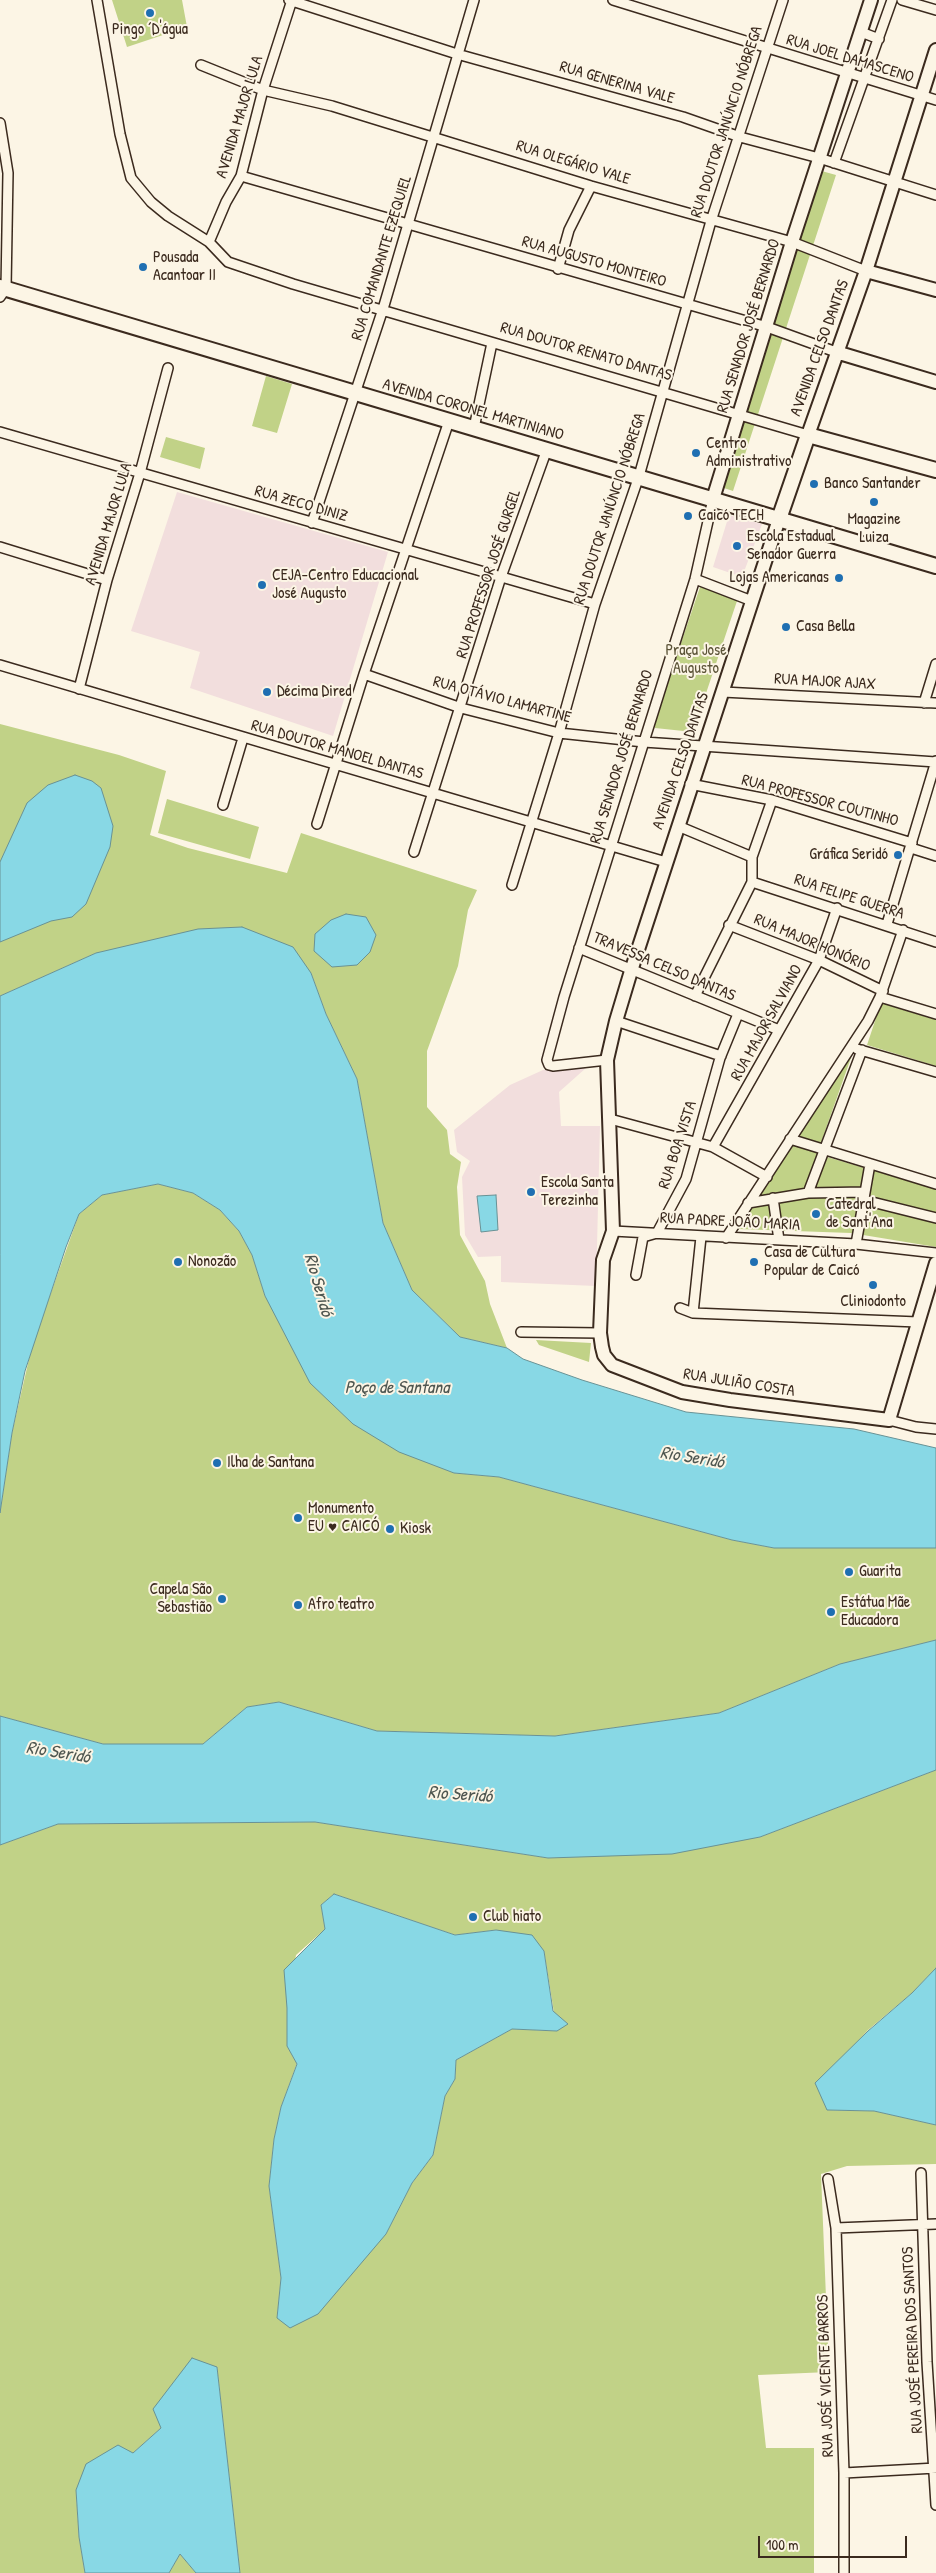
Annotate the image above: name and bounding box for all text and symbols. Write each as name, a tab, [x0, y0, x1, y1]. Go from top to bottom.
marker: Pingo ´D'água	[144, 7, 156, 19]
place label: Pingo ´D'água	[112, 20, 188, 40]
street label: RUA DOUTOR JANÚNCIO NÓBREGA	[687, 24, 767, 220]
street label: RUA JOEL DAMASCENO	[784, 30, 916, 88]
street label: AVENIDA MAJOR LULA	[212, 54, 268, 180]
street label: RUA GENERINA VALE	[557, 57, 677, 109]
street label: RUA OLEGÁRIO VALE	[514, 137, 632, 189]
street label: RUA COMANDANTE EZEQUIEL	[348, 173, 416, 343]
street label: RUA AUGUSTO MONTEIRO	[520, 232, 668, 292]
street label: RUA SENADOR JOSÉ BERNARDO	[713, 237, 785, 415]
place label: Pousada Acantoar II	[153, 248, 216, 286]
marker: Pousada Acantoar II	[137, 261, 149, 273]
street label: AVENIDA CELSO DANTAS	[786, 277, 854, 419]
street label: RUA DOUTOR RENATO DANTAS	[498, 318, 674, 386]
street label: AVENIDA CORONEL MARTINIANO	[380, 375, 566, 445]
street label: RUA DOUTOR JANÚNCIO NÓBREGA	[570, 411, 650, 607]
place label: Centro Administrativo	[706, 434, 791, 472]
marker: Centro Administrativo	[690, 447, 702, 459]
street label: AVENIDA MAJOR LULA	[81, 461, 137, 587]
place label: Banco Santander	[824, 474, 921, 494]
marker: Banco Santander	[808, 478, 820, 490]
street label: RUA ZECO DINIZ	[252, 482, 350, 526]
street label: RUA PROFESSOR JOSÉ GURGEL	[453, 487, 525, 661]
marker: Magazine Luiza	[868, 496, 880, 508]
place label: Caicó TECH	[698, 506, 764, 526]
marker: Caicó TECH	[682, 510, 694, 522]
place label: Magazine Luiza	[847, 510, 901, 548]
place label: Escola Estadual Senador Guerra	[747, 527, 836, 565]
marker: Escola Estadual Senador Guerra	[731, 540, 743, 552]
place label: CEJA-Centro Educacional José Augusto	[272, 566, 418, 604]
place label: Lojas Americanas	[730, 568, 829, 588]
marker: Lojas Americanas	[833, 572, 845, 584]
marker: CEJA-Centro Educacional José Augusto	[256, 579, 268, 591]
place label: Casa Bella	[796, 617, 855, 637]
marker: Casa Bella	[780, 621, 792, 633]
park label: Praça José Augusto	[665, 641, 727, 679]
street label: RUA SENADOR JOSÉ BERNARDO	[586, 668, 658, 846]
street label: RUA MAJOR AJAX	[774, 670, 876, 694]
street label: RUA OTÁVIO LAMARTINE	[431, 672, 573, 728]
place label: Décima Dired	[277, 682, 352, 702]
marker: Décima Dired	[261, 686, 273, 698]
street label: AVENIDA CELSO DANTAS	[649, 690, 713, 832]
street label: RUA DOUTOR MANOEL DANTAS	[249, 716, 425, 784]
street label: RUA PROFESSOR COUTINHO	[739, 771, 901, 831]
place label: Gráfica Seridó	[809, 845, 888, 865]
marker: Gráfica Seridó	[892, 849, 904, 861]
street label: RUA FELIPE GUERRA	[792, 870, 906, 924]
street label: RUA MAJOR HONÓRIO	[751, 910, 873, 976]
street label: TRAVESSA CELSO DANTAS	[590, 928, 738, 1006]
street label: RUA MAJOR SALVIANO	[727, 962, 807, 1084]
street label: RUA BOA VISTA	[655, 1099, 701, 1191]
place label: Escola Santa Terezinha	[541, 1173, 614, 1211]
marker: Escola Santa Terezinha	[525, 1186, 537, 1198]
place label: Catedral de Sant'Ana	[826, 1195, 893, 1233]
marker: Catedral de Sant'Ana	[810, 1208, 822, 1220]
street label: RUA PADRE JOÃO MARIA	[660, 1209, 800, 1235]
place label: Casa de Cultura Popular de Caicó	[764, 1243, 859, 1281]
water label: Rio Seridó	[299, 1251, 337, 1319]
place label: Nonozão	[188, 1252, 236, 1272]
marker: Nonozão	[172, 1256, 184, 1268]
marker: Casa de Cultura Popular de Caicó	[748, 1256, 760, 1268]
marker: Cliniodonto	[867, 1279, 879, 1291]
place label: Cliniodonto	[840, 1292, 906, 1312]
street label: RUA JULIÃO COSTA	[682, 1365, 796, 1401]
water label: Poço de Santana	[345, 1377, 449, 1399]
water label: Rio Seridó	[659, 1442, 725, 1474]
place label: Ilha de Santana	[227, 1453, 314, 1473]
marker: Ilha de Santana	[211, 1457, 223, 1469]
place label: Monumento EU ♥ CAICÓ	[308, 1499, 380, 1537]
marker: Monumento EU ♥ CAICÓ	[292, 1512, 304, 1524]
place label: Kiosk	[400, 1519, 431, 1539]
marker: Kiosk	[384, 1523, 396, 1535]
place label: Guarita	[859, 1562, 901, 1582]
marker: Guarita	[843, 1566, 855, 1578]
place label: Capela São Sebastião	[149, 1580, 212, 1618]
marker: Capela São Sebastião	[216, 1593, 228, 1605]
place label: Estátua Mãe Educadora	[841, 1593, 910, 1631]
place label: Afro teatro	[308, 1595, 374, 1615]
marker: Afro teatro	[292, 1599, 304, 1611]
marker: Estátua Mãe Educadora	[825, 1606, 837, 1618]
water label: Rio Seridó	[25, 1737, 91, 1769]
water label: Rio Seridó	[427, 1782, 493, 1808]
place label: Club hiato	[483, 1907, 541, 1927]
marker: Club hiato	[467, 1911, 479, 1923]
street label: RUA JOSÉ PEREIRA DOS SANTOS	[899, 2246, 927, 2434]
street label: RUA JOSÉ VICENTE BARROS	[814, 2294, 838, 2458]
scale bar	[761, 2526, 910, 2558]
text: 100 m	[766, 2534, 799, 2555]

